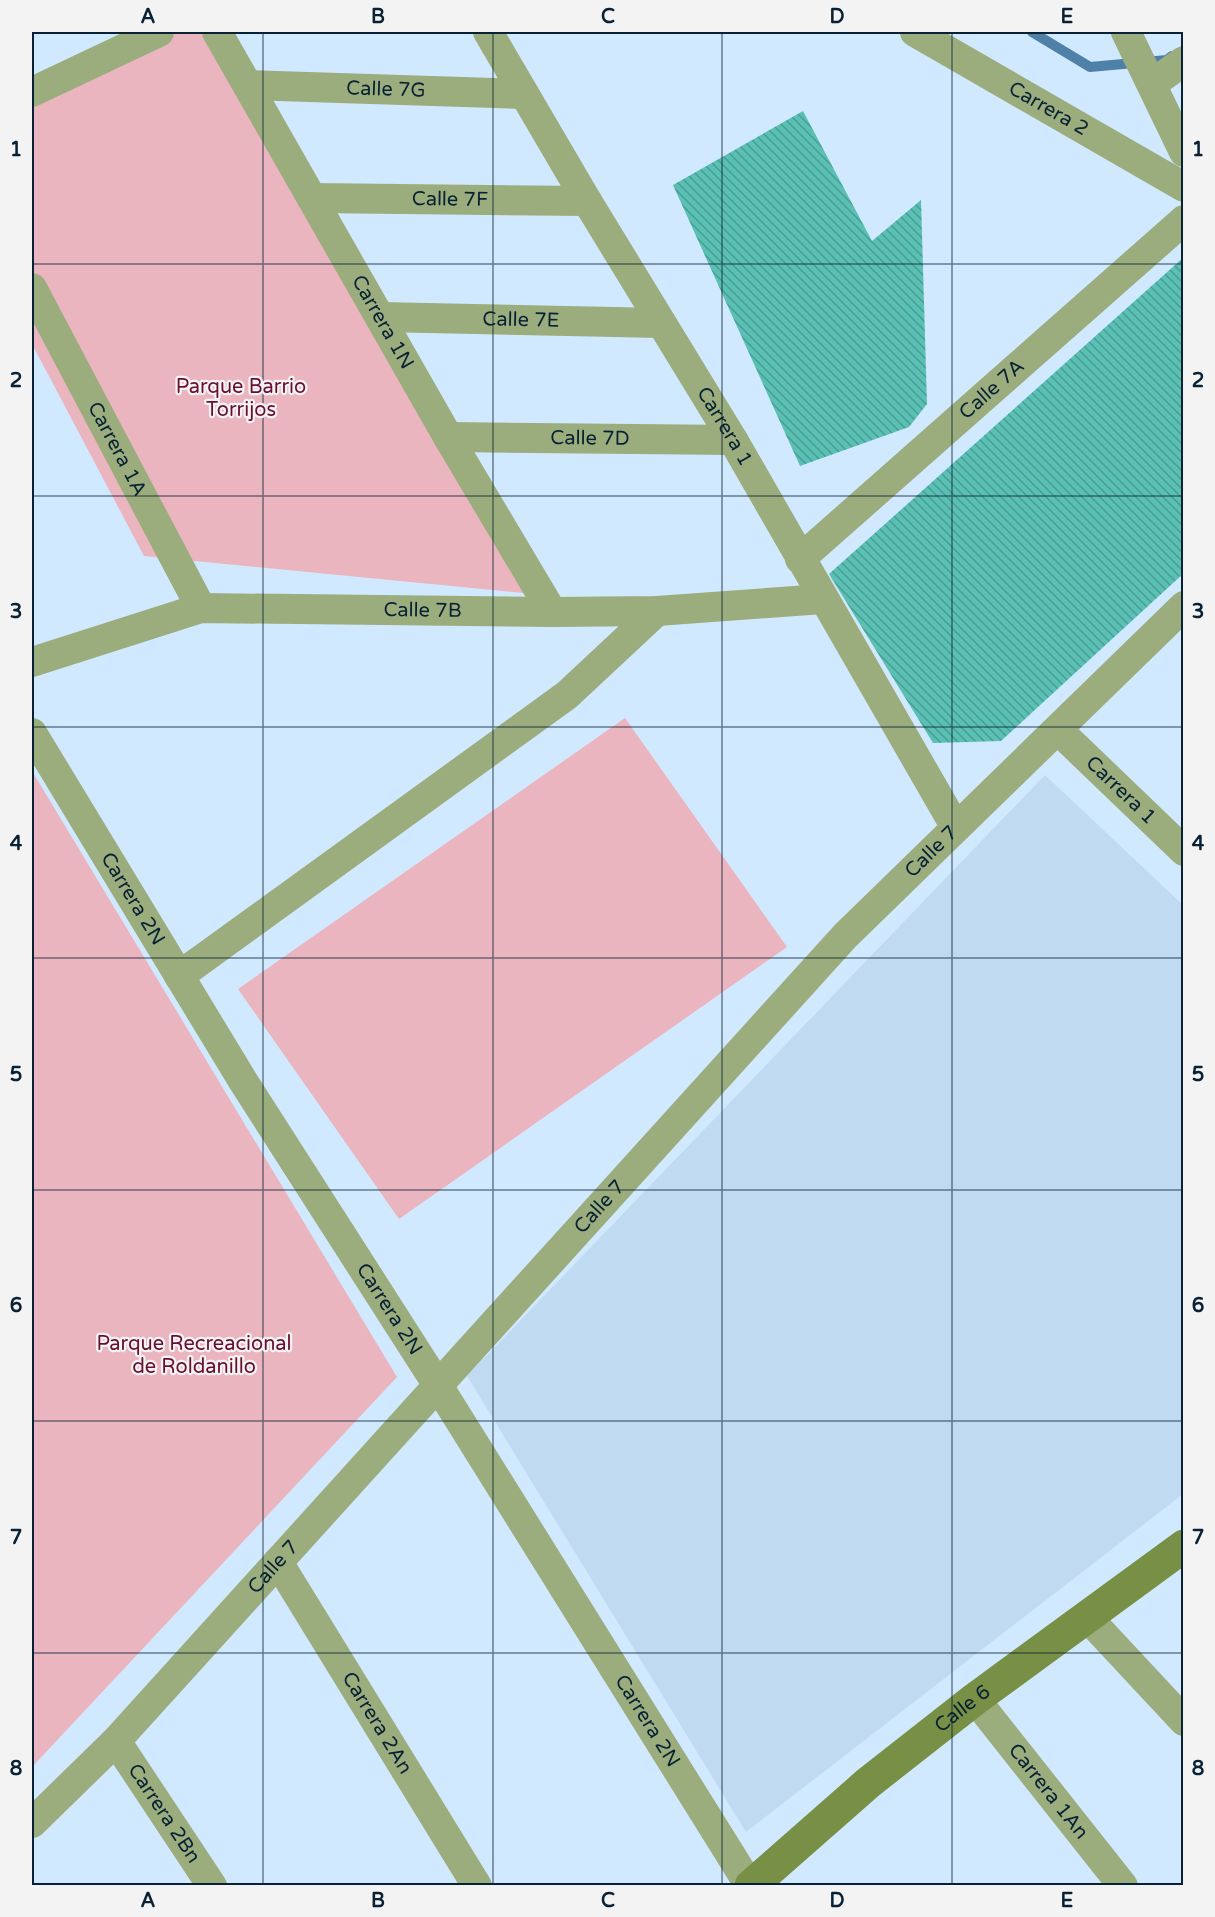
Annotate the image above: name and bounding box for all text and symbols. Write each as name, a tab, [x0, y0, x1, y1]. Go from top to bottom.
text: A	[141, 5, 156, 29]
text: B	[371, 5, 385, 29]
text: C	[601, 5, 615, 29]
text: D	[829, 5, 845, 29]
text: E	[1061, 5, 1074, 29]
street label: Calle 7G	[346, 76, 426, 103]
street label: Carrera 2	[1004, 76, 1093, 141]
text: 1	[10, 138, 22, 162]
text: 1	[1192, 138, 1204, 162]
street label: Calle 7F	[412, 187, 488, 212]
street label: Carrera 1N	[346, 271, 419, 373]
street label: Calle 7E	[482, 307, 560, 333]
street label: Calle 7A	[954, 354, 1030, 425]
text: 2	[10, 369, 22, 393]
text: 2	[1192, 369, 1204, 393]
park label: Parque Barrio Torrijos	[176, 375, 306, 422]
street label: Carrera 1	[691, 383, 757, 470]
street label: Carrera 1A	[82, 398, 152, 500]
street label: Calle 7D	[550, 426, 630, 451]
street label: Calle 7B	[383, 598, 462, 623]
text: 3	[10, 600, 22, 624]
text: 3	[1192, 600, 1204, 624]
street label: Carrera 1	[1081, 751, 1161, 829]
street label: Calle 7	[900, 821, 963, 883]
text: 4	[10, 832, 23, 856]
text: 4	[1192, 832, 1205, 856]
street label: Carrera 2N	[95, 848, 170, 950]
text: 5	[10, 1063, 22, 1087]
text: 5	[1192, 1063, 1204, 1087]
street label: Calle 7	[569, 1175, 630, 1239]
street label: Carrera 2N	[351, 1259, 427, 1360]
text: 6	[10, 1294, 22, 1318]
text: 6	[1192, 1294, 1204, 1318]
park label: Parque Recreacional de Roldanillo	[96, 1332, 292, 1379]
text: 7	[10, 1526, 22, 1550]
text: 7	[1192, 1526, 1204, 1550]
street label: Calle 7	[243, 1535, 304, 1599]
street label: Carrera 2An	[337, 1668, 417, 1778]
street label: Carrera 2N	[609, 1670, 685, 1772]
street label: Calle 6	[930, 1680, 995, 1738]
street label: Carrera 1An	[1003, 1739, 1093, 1844]
text: 8	[10, 1757, 22, 1781]
text: 8	[1192, 1757, 1204, 1781]
street label: Carrera 2Bn	[123, 1759, 206, 1868]
text: A	[141, 1889, 156, 1913]
text: B	[371, 1889, 385, 1913]
text: C	[601, 1889, 615, 1913]
text: D	[829, 1889, 845, 1913]
text: E	[1061, 1889, 1074, 1913]

